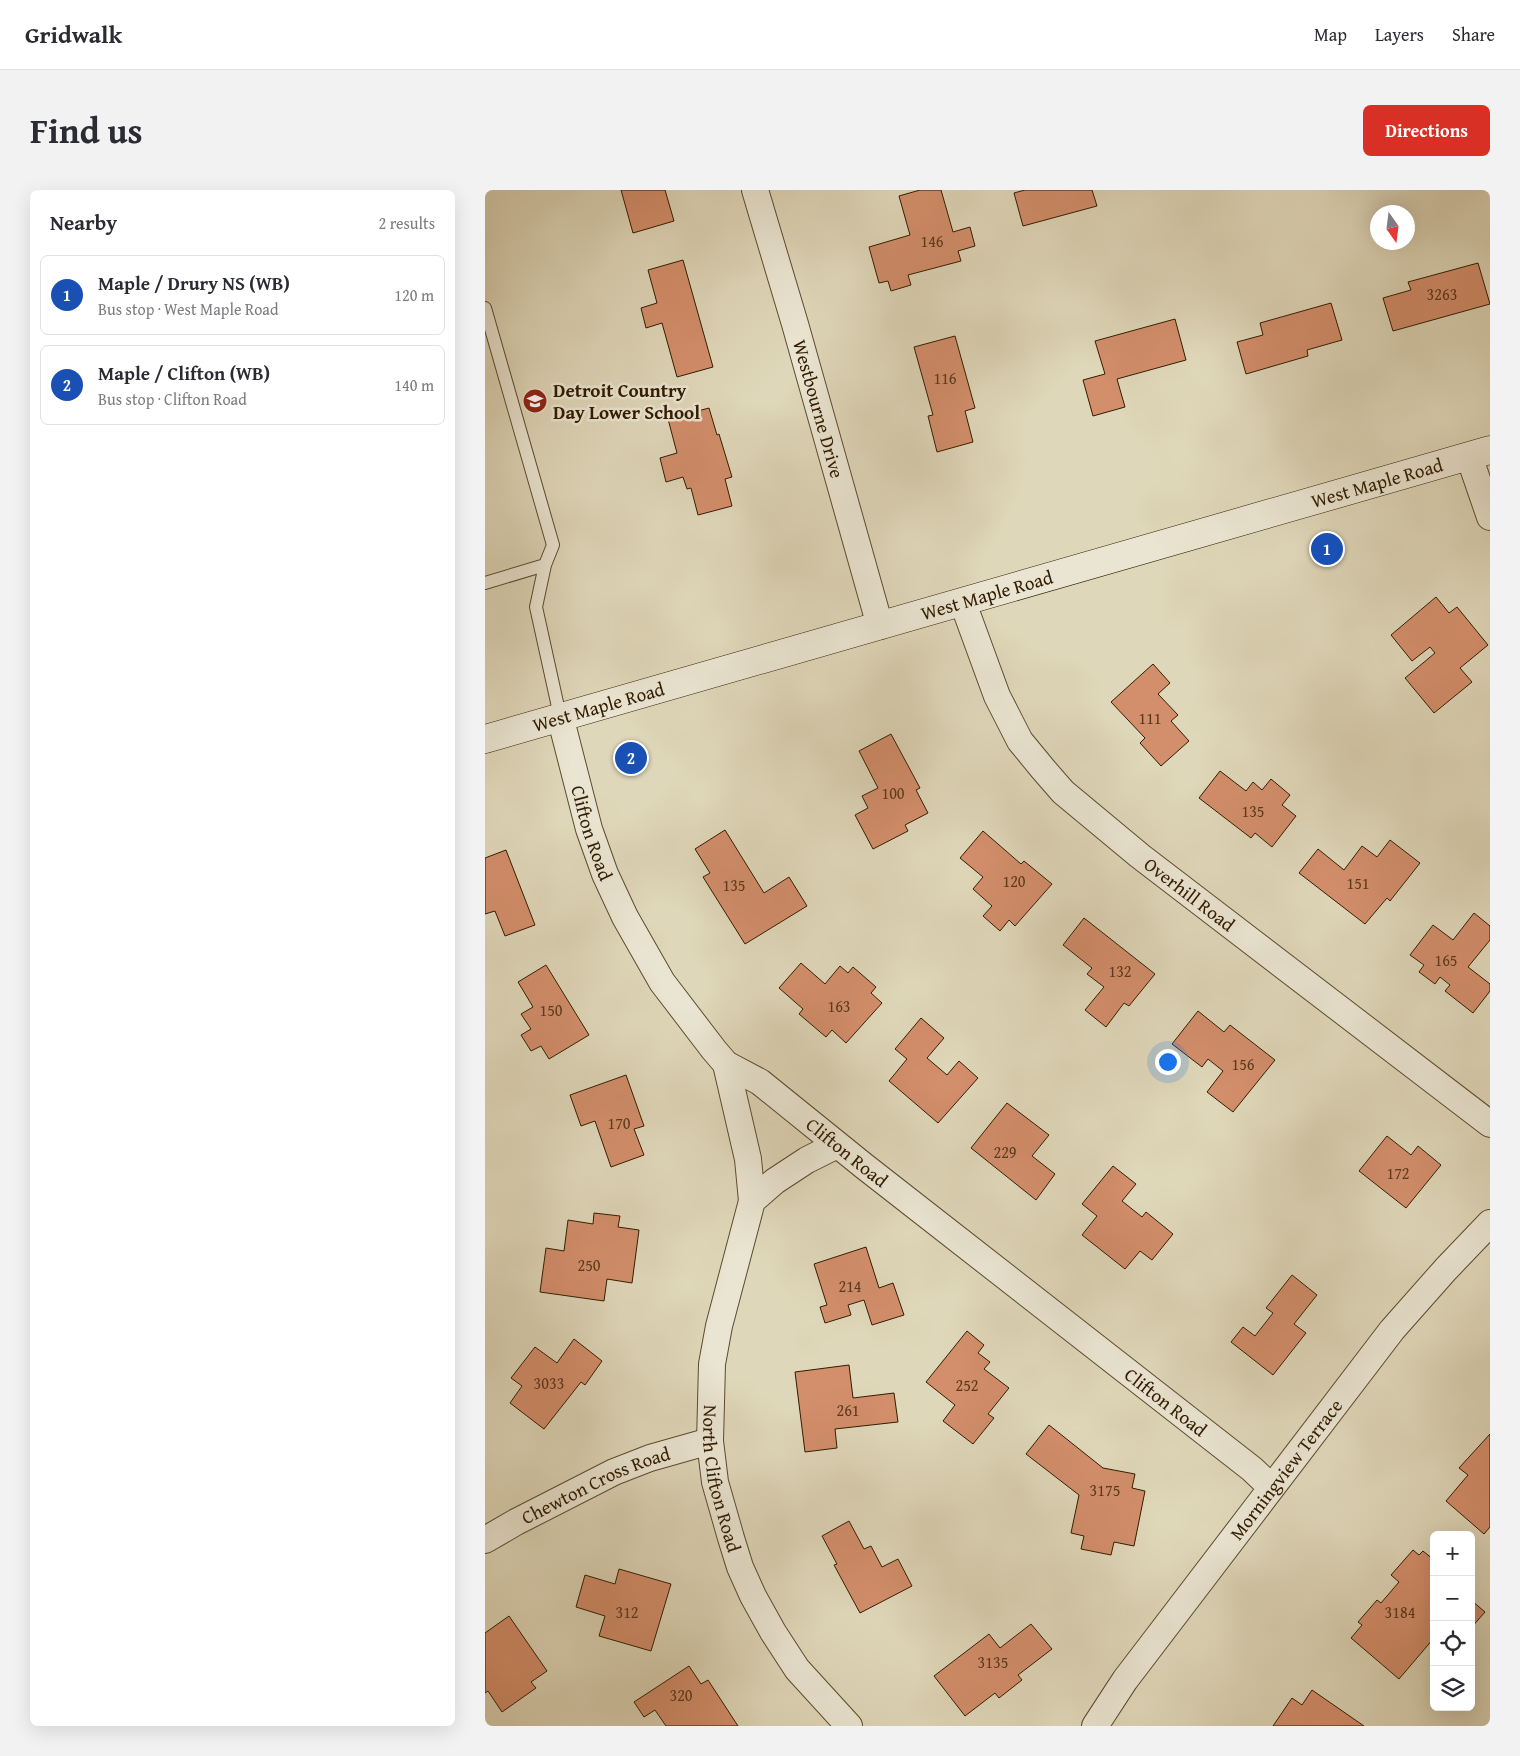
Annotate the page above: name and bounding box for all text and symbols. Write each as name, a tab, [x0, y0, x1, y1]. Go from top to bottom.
text: Gridwalk	[25, 17, 122, 52]
text: Map	[1314, 21, 1347, 48]
text: Layers	[1375, 21, 1424, 48]
text: Share	[1452, 21, 1495, 48]
text: Find us	[30, 105, 143, 156]
button: Directions	[1363, 105, 1490, 156]
north arrow	[1370, 205, 1415, 250]
text: Nearby	[50, 207, 117, 238]
text: 2 results	[378, 211, 435, 235]
house number: 146	[920, 229, 944, 253]
text: Maple / Drury NS (WB)	[98, 269, 290, 297]
house number: 3263	[1427, 282, 1457, 306]
text: 1	[63, 283, 71, 307]
text: 120 m	[394, 283, 434, 307]
text: Bus stop · West Maple Road	[98, 297, 278, 321]
street label: Westbourne Drive	[786, 336, 852, 481]
text: Maple / Clifton (WB)	[98, 359, 270, 387]
house number: 116	[933, 366, 957, 390]
text: 2	[63, 373, 71, 397]
text: 140 m	[394, 373, 434, 397]
place label: Detroit Country Day Lower School	[553, 376, 700, 426]
text: Bus stop · Clifton Road	[98, 387, 247, 411]
school or university icon: Detroit Country Day Lower School	[522, 388, 548, 414]
street label: West Maple Road	[1308, 450, 1447, 515]
pin: 1	[1311, 530, 1343, 568]
street label: West Maple Road	[918, 562, 1057, 627]
street label: West Maple Road	[529, 674, 668, 739]
house number: 111	[1138, 706, 1162, 730]
pin: 2	[615, 739, 647, 777]
house number: 100	[881, 781, 905, 805]
street label: Clifton Road	[564, 782, 620, 886]
house number: 135	[1241, 799, 1265, 823]
street label: Overhill Road	[1138, 850, 1242, 939]
house number: 120	[1002, 869, 1026, 893]
house number: 151	[1346, 871, 1370, 895]
house number: 135	[722, 873, 746, 897]
house number: 165	[1434, 948, 1458, 972]
house number: 132	[1108, 959, 1132, 983]
house number: 163	[827, 994, 851, 1018]
house number: 150	[539, 998, 563, 1022]
your location	[1155, 1049, 1181, 1075]
house number: 156	[1231, 1052, 1255, 1076]
house number: 170	[607, 1111, 631, 1135]
street label: Clifton Road	[800, 1111, 895, 1194]
house number: 229	[993, 1140, 1017, 1164]
house number: 172	[1386, 1161, 1410, 1185]
house number: 250	[577, 1253, 601, 1277]
house number: 214	[838, 1274, 862, 1298]
street label: Clifton Road	[1119, 1361, 1214, 1444]
house number: 3033	[534, 1371, 564, 1395]
house number: 252	[955, 1373, 979, 1397]
street label: Morningview Terrace	[1223, 1393, 1349, 1546]
house number: 261	[836, 1398, 860, 1422]
street label: North Clifton Road	[696, 1405, 749, 1556]
street label: Chewton Cross Road	[516, 1439, 674, 1531]
house number: 3175	[1090, 1478, 1120, 1502]
map controls	[1430, 1531, 1475, 1711]
button: +	[1430, 1531, 1475, 1576]
button: −	[1430, 1576, 1475, 1621]
house number: 312	[615, 1600, 639, 1624]
house number: 3184	[1385, 1600, 1416, 1624]
button: locate	[1430, 1621, 1475, 1666]
house number: 3135	[978, 1650, 1008, 1674]
button: layers	[1430, 1666, 1475, 1711]
house number: 320	[669, 1683, 693, 1707]

